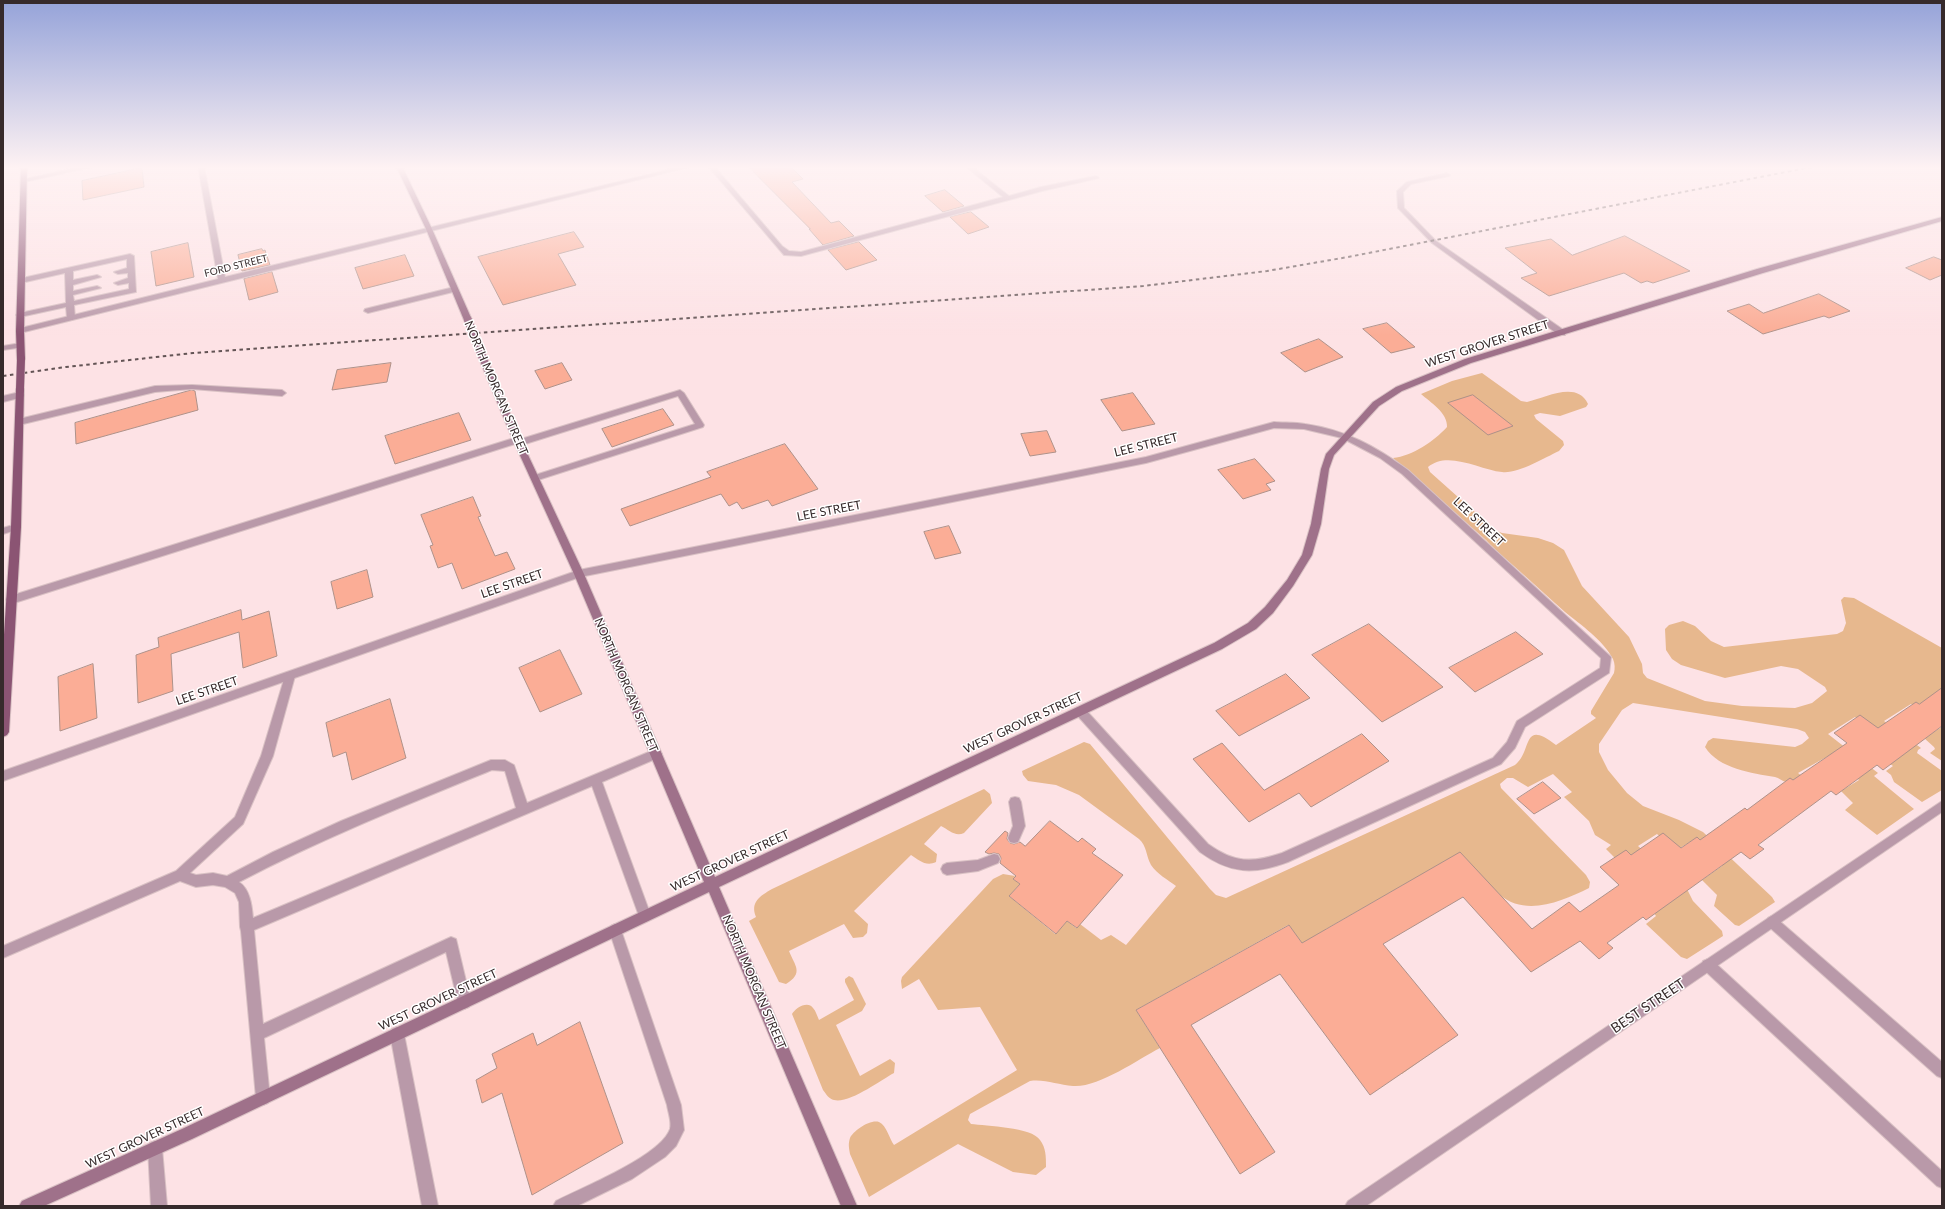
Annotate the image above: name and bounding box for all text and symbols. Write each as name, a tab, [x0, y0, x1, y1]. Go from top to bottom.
street label: FORD STREET	[203, 252, 269, 280]
street label: WEST GROVER STREET	[1423, 317, 1551, 371]
street label: NORTH MORGAN STREET	[461, 319, 531, 457]
street label: LEE STREET	[1113, 430, 1179, 460]
street label: LEE STREET	[1450, 495, 1508, 549]
street label: LEE STREET	[796, 498, 862, 524]
street label: LEE STREET	[479, 567, 545, 601]
street label: NORTH MORGAN STREET	[591, 616, 661, 754]
street label: LEE STREET	[174, 674, 240, 708]
street label: WEST GROVER STREET	[961, 689, 1085, 757]
street label: WEST GROVER STREET	[668, 827, 792, 895]
street label: NORTH MORGAN STREET	[719, 913, 789, 1051]
street label: WEST GROVER STREET	[376, 966, 500, 1034]
street label: BEST STREET	[1608, 975, 1688, 1037]
street label: WEST GROVER STREET	[83, 1104, 207, 1172]

